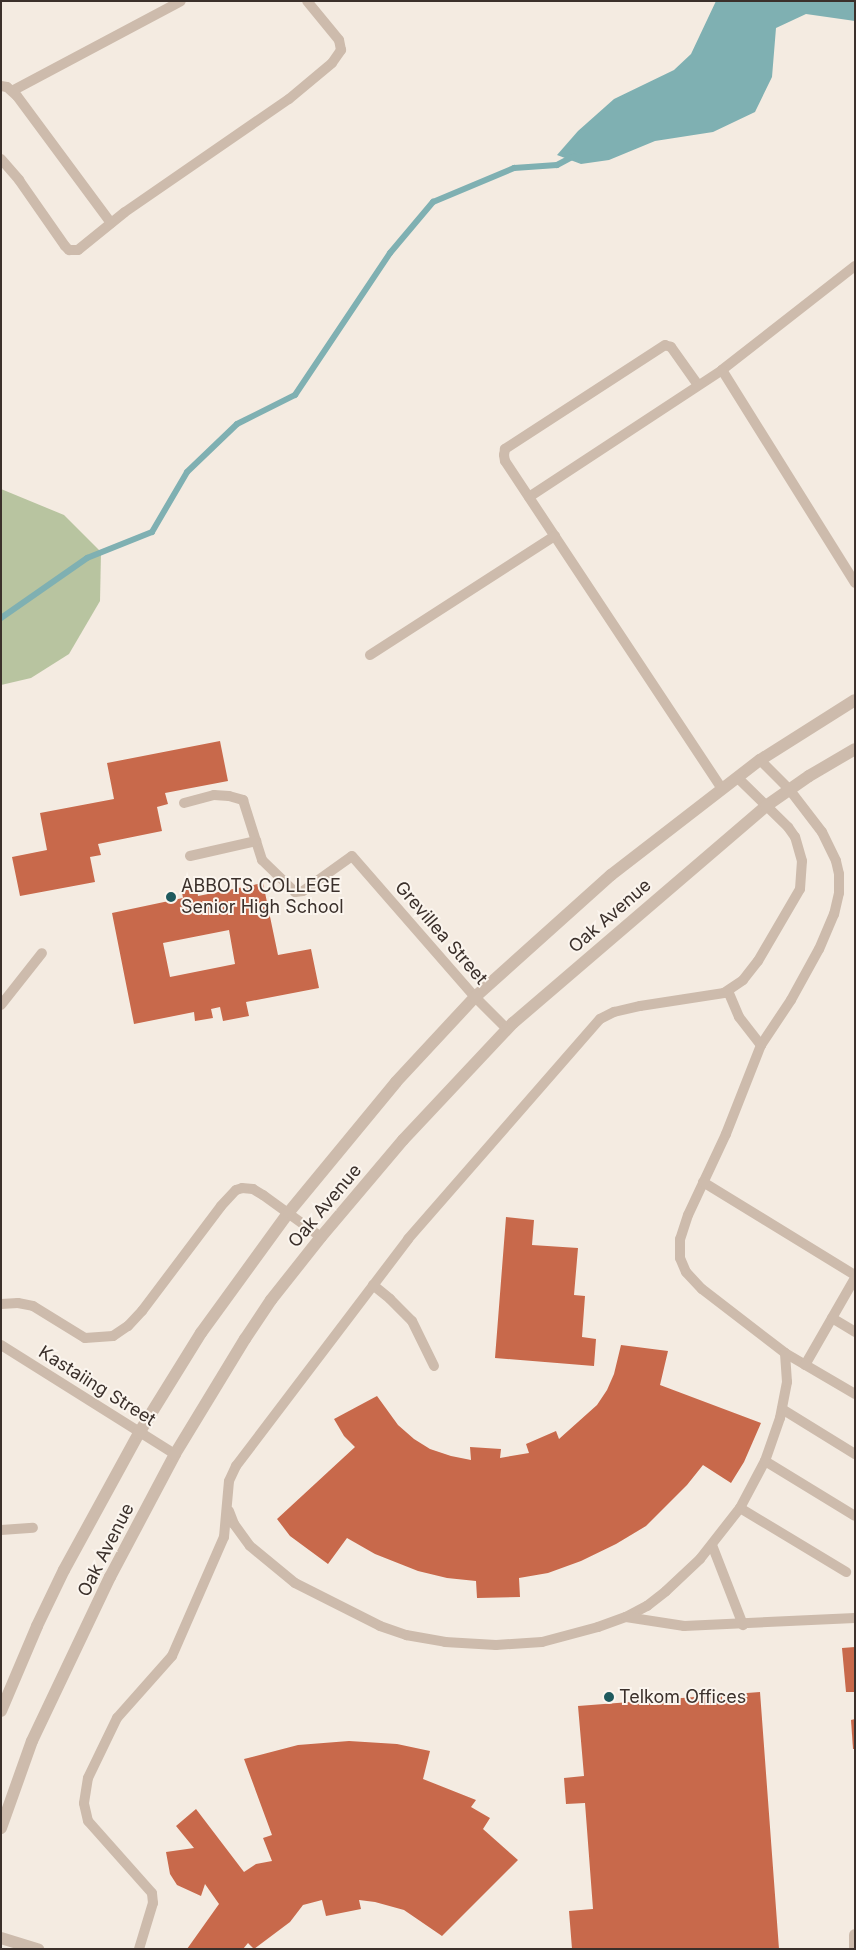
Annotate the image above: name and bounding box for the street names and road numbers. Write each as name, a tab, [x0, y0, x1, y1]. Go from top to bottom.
street label: Oak Avenue	[564, 874, 656, 958]
street label: Grevillea Street	[390, 877, 492, 989]
street label: Oak Avenue	[284, 1160, 366, 1252]
street label: Kastaiing Street	[34, 1341, 160, 1431]
street label: Oak Avenue	[73, 1500, 139, 1600]

